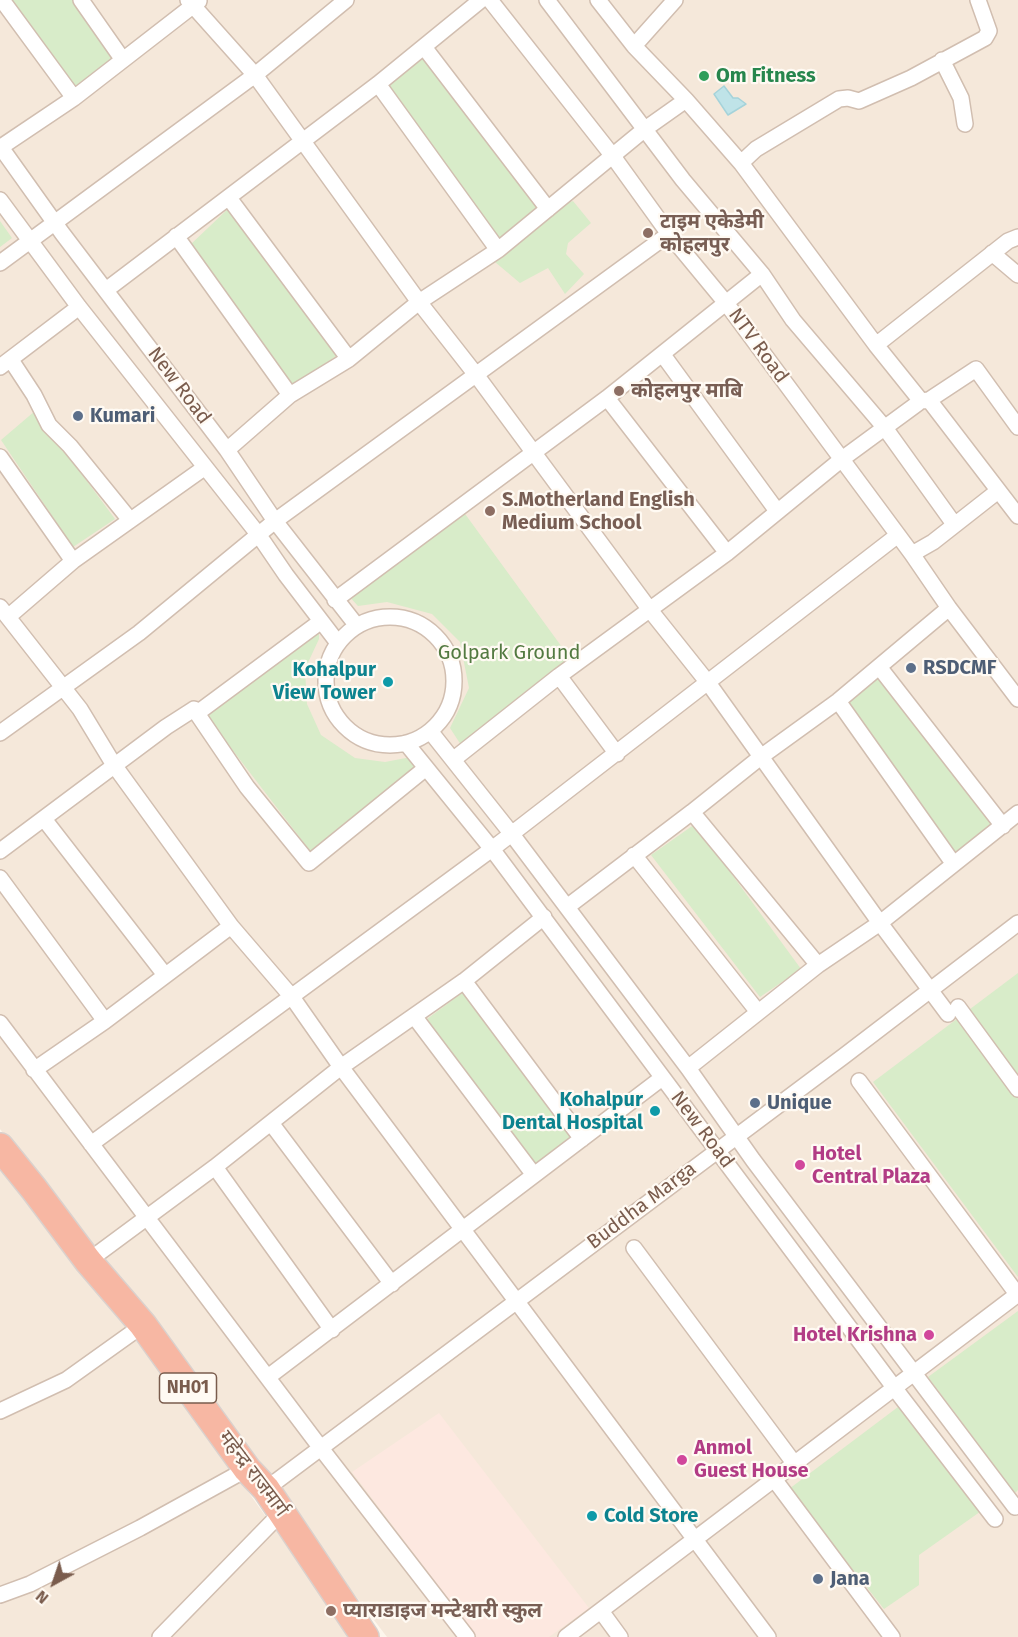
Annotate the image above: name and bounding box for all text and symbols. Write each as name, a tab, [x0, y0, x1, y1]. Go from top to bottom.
place label: Om Fitness	[716, 64, 816, 88]
marker: Om Fitness	[697, 69, 711, 83]
place label: टाइम एकेडेमी कोहलपुर	[660, 210, 764, 257]
marker: टाइम एकेडेमी कोहलपुर	[641, 226, 655, 240]
street label: NTV Road	[723, 304, 793, 388]
street label: New Road	[142, 343, 216, 429]
place label: कोहलपुर माबि	[631, 379, 743, 403]
marker: कोहलपुर माबि	[612, 384, 626, 398]
place label: Kumari	[90, 404, 155, 428]
marker: Kumari	[71, 409, 85, 423]
place label: S.Motherland English Medium School	[502, 488, 695, 535]
marker: S.Motherland English Medium School	[483, 504, 497, 518]
park label: Golpark Ground	[438, 641, 580, 665]
place label: RSDCMF	[923, 656, 996, 680]
place label: Kohalpur View Tower	[273, 658, 376, 705]
marker: RSDCMF	[904, 661, 918, 675]
marker: Kohalpur View Tower	[381, 675, 395, 689]
street label: New Road	[665, 1087, 739, 1173]
place label: Kohalpur Dental Hospital	[502, 1088, 643, 1135]
place label: Unique	[767, 1091, 832, 1115]
marker: Unique	[748, 1096, 762, 1110]
marker: Kohalpur Dental Hospital	[648, 1104, 662, 1118]
place label: Hotel Central Plaza	[812, 1142, 931, 1189]
street label: Buddha Marga	[583, 1157, 701, 1255]
marker: Hotel Central Plaza	[793, 1158, 807, 1172]
place label: Hotel Krishna	[793, 1323, 917, 1347]
marker: Hotel Krishna	[922, 1328, 936, 1342]
road number: NH01	[160, 1373, 216, 1403]
street label: महेन्द्र राजमार्ग	[213, 1426, 293, 1522]
place label: Anmol Guest House	[694, 1436, 809, 1483]
marker: Anmol Guest House	[675, 1453, 689, 1467]
place label: Cold Store	[604, 1504, 698, 1528]
marker: Cold Store	[585, 1509, 599, 1523]
north arrow	[24, 1553, 84, 1613]
place label: Jana	[830, 1567, 870, 1591]
marker: Jana	[811, 1572, 825, 1586]
text: N	[32, 1586, 52, 1608]
place label: प्याराडाइज मन्टेश्वारी स्कुल	[343, 1599, 542, 1623]
marker: प्याराडाइज मन्टेश्वारी स्कुल	[324, 1604, 338, 1618]

